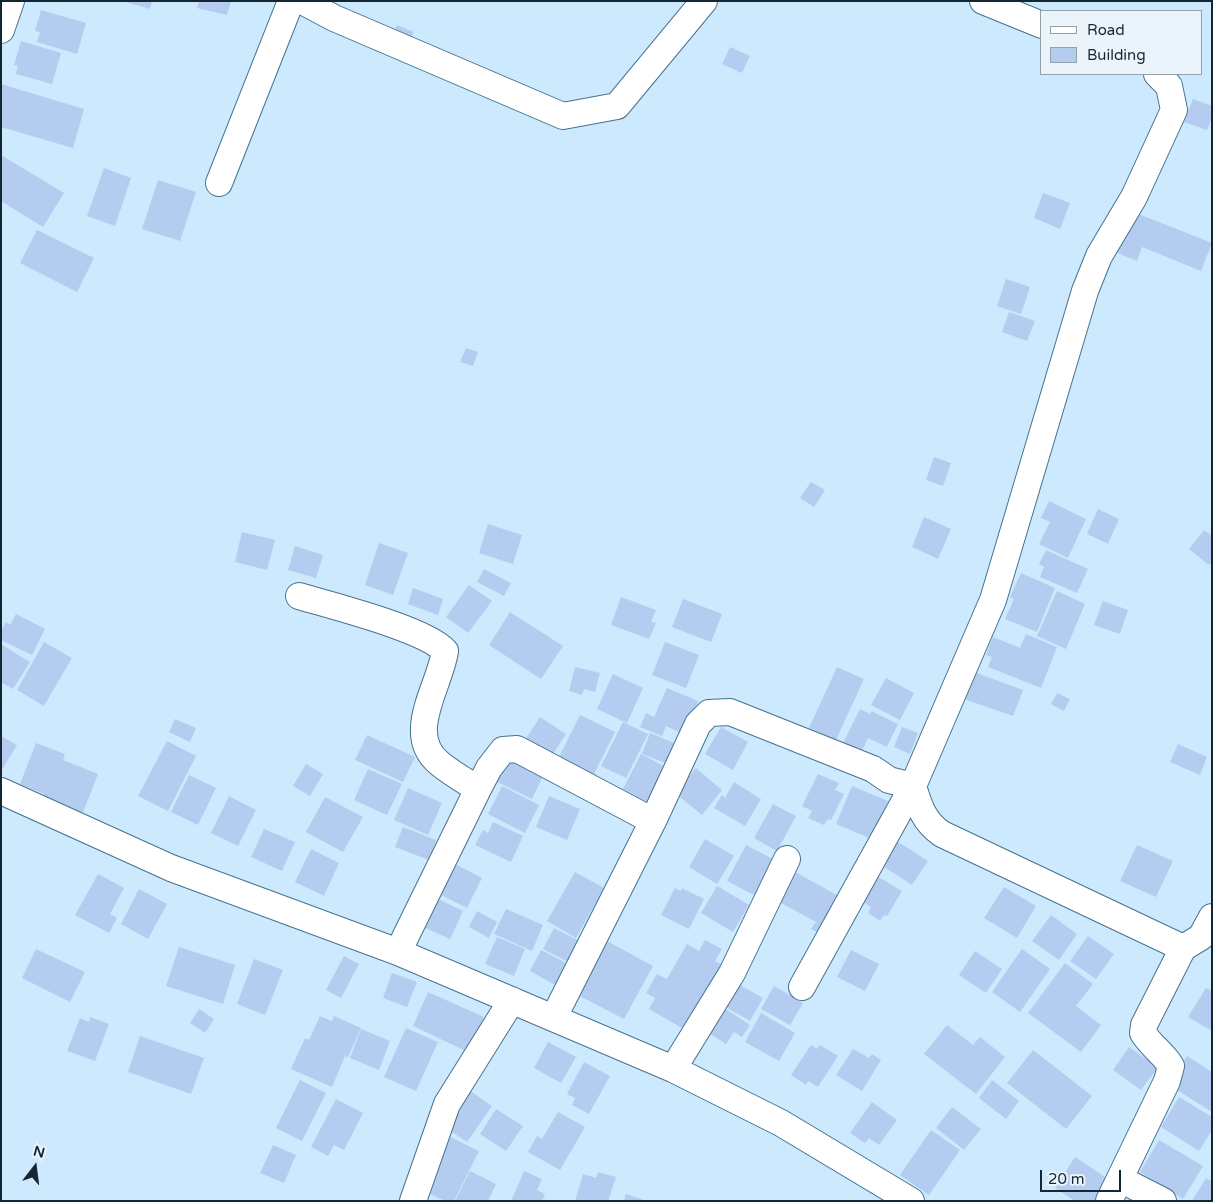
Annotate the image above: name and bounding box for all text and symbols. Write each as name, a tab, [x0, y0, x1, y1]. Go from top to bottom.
legend	[1040, 10, 1203, 75]
text: Road	[1087, 21, 1125, 39]
text: Building	[1087, 46, 1146, 64]
north arrow	[10, 1142, 60, 1192]
text: N	[31, 1142, 47, 1162]
scale bar	[1043, 1160, 1124, 1192]
text: 20 m	[1048, 1170, 1085, 1188]

